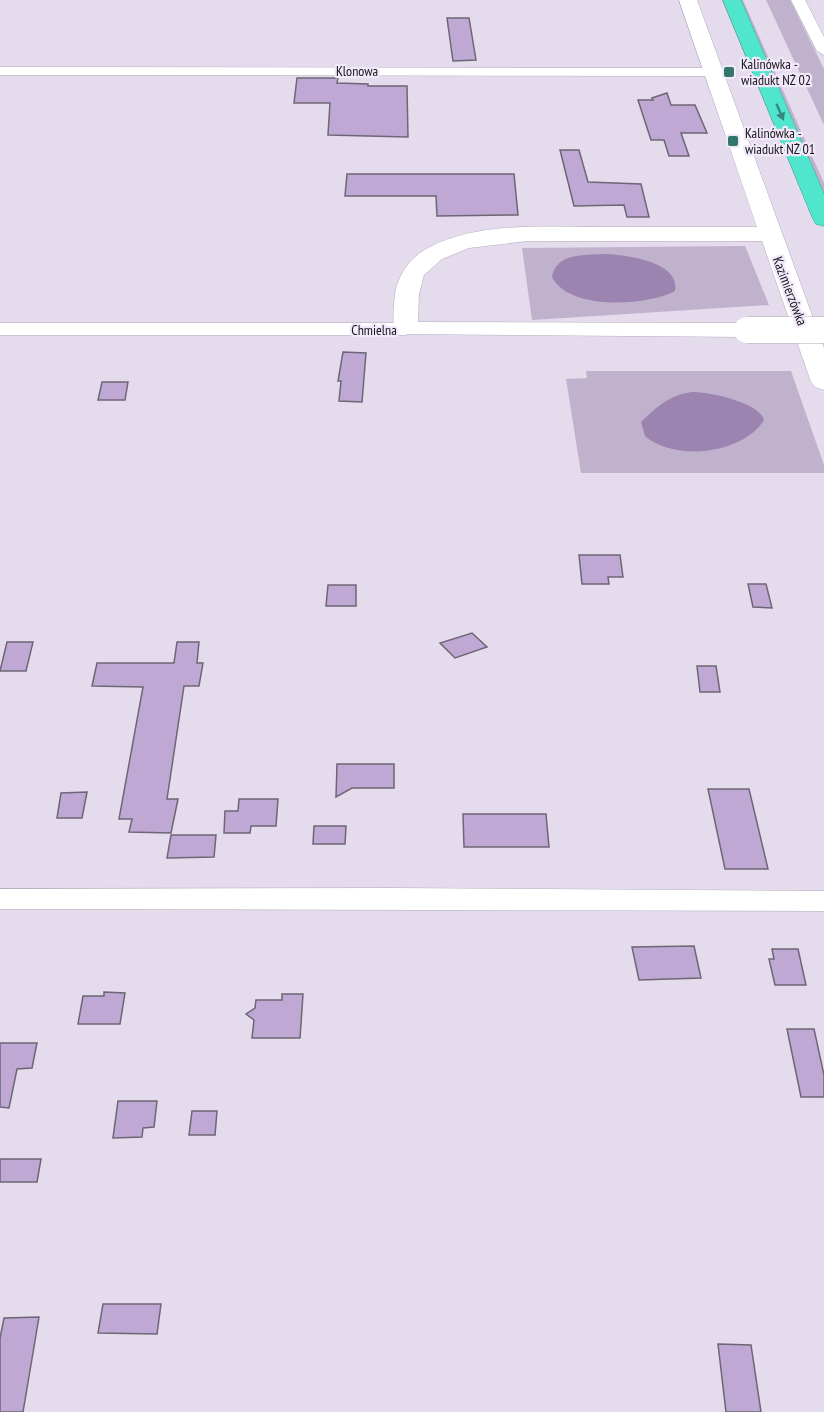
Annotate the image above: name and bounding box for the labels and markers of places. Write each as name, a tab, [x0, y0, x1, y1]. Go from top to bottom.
place label: Kalinówka - wiadukt NŻ 02	[741, 55, 811, 89]
marker: Kalinówka - wiadukt NŻ 02	[722, 65, 736, 79]
place label: Kalinówka - wiadukt NŻ 01	[745, 124, 815, 158]
marker: Kalinówka - wiadukt NŻ 01	[726, 134, 740, 148]

